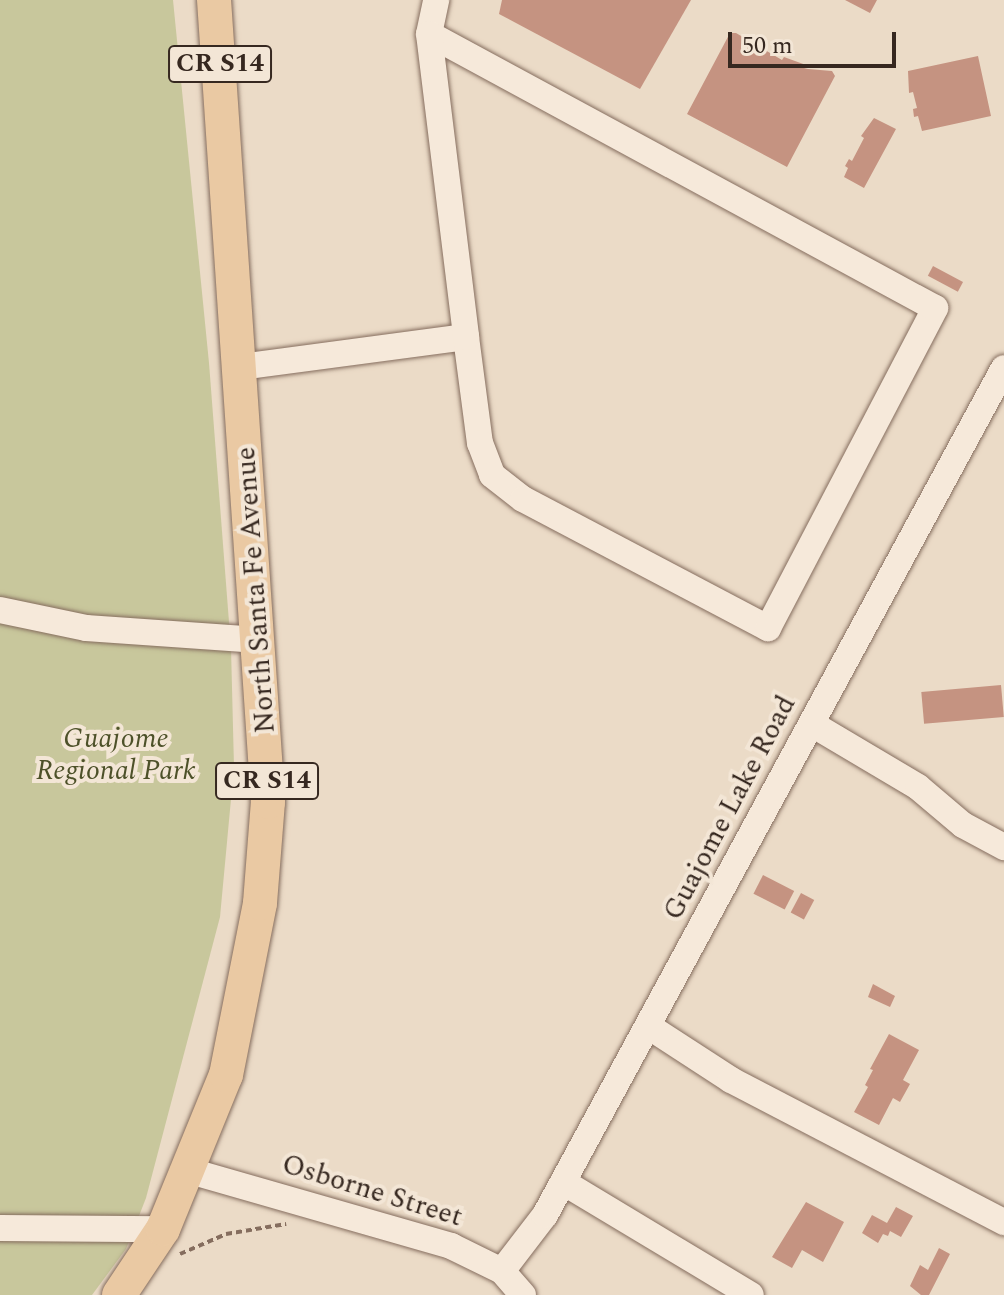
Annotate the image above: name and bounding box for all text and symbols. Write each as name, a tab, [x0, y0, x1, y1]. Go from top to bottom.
scale bar	[732, 16, 900, 66]
text: 50 m	[742, 28, 793, 64]
road number: CR S14	[168, 42, 272, 86]
street label: North Santa Fe Avenue	[229, 446, 283, 734]
street label: Guajome Lake Road	[657, 690, 803, 926]
park label: Guajome Regional Park	[36, 722, 196, 788]
road number: CR S14	[215, 759, 319, 803]
street label: Osborne Street	[278, 1148, 466, 1234]

